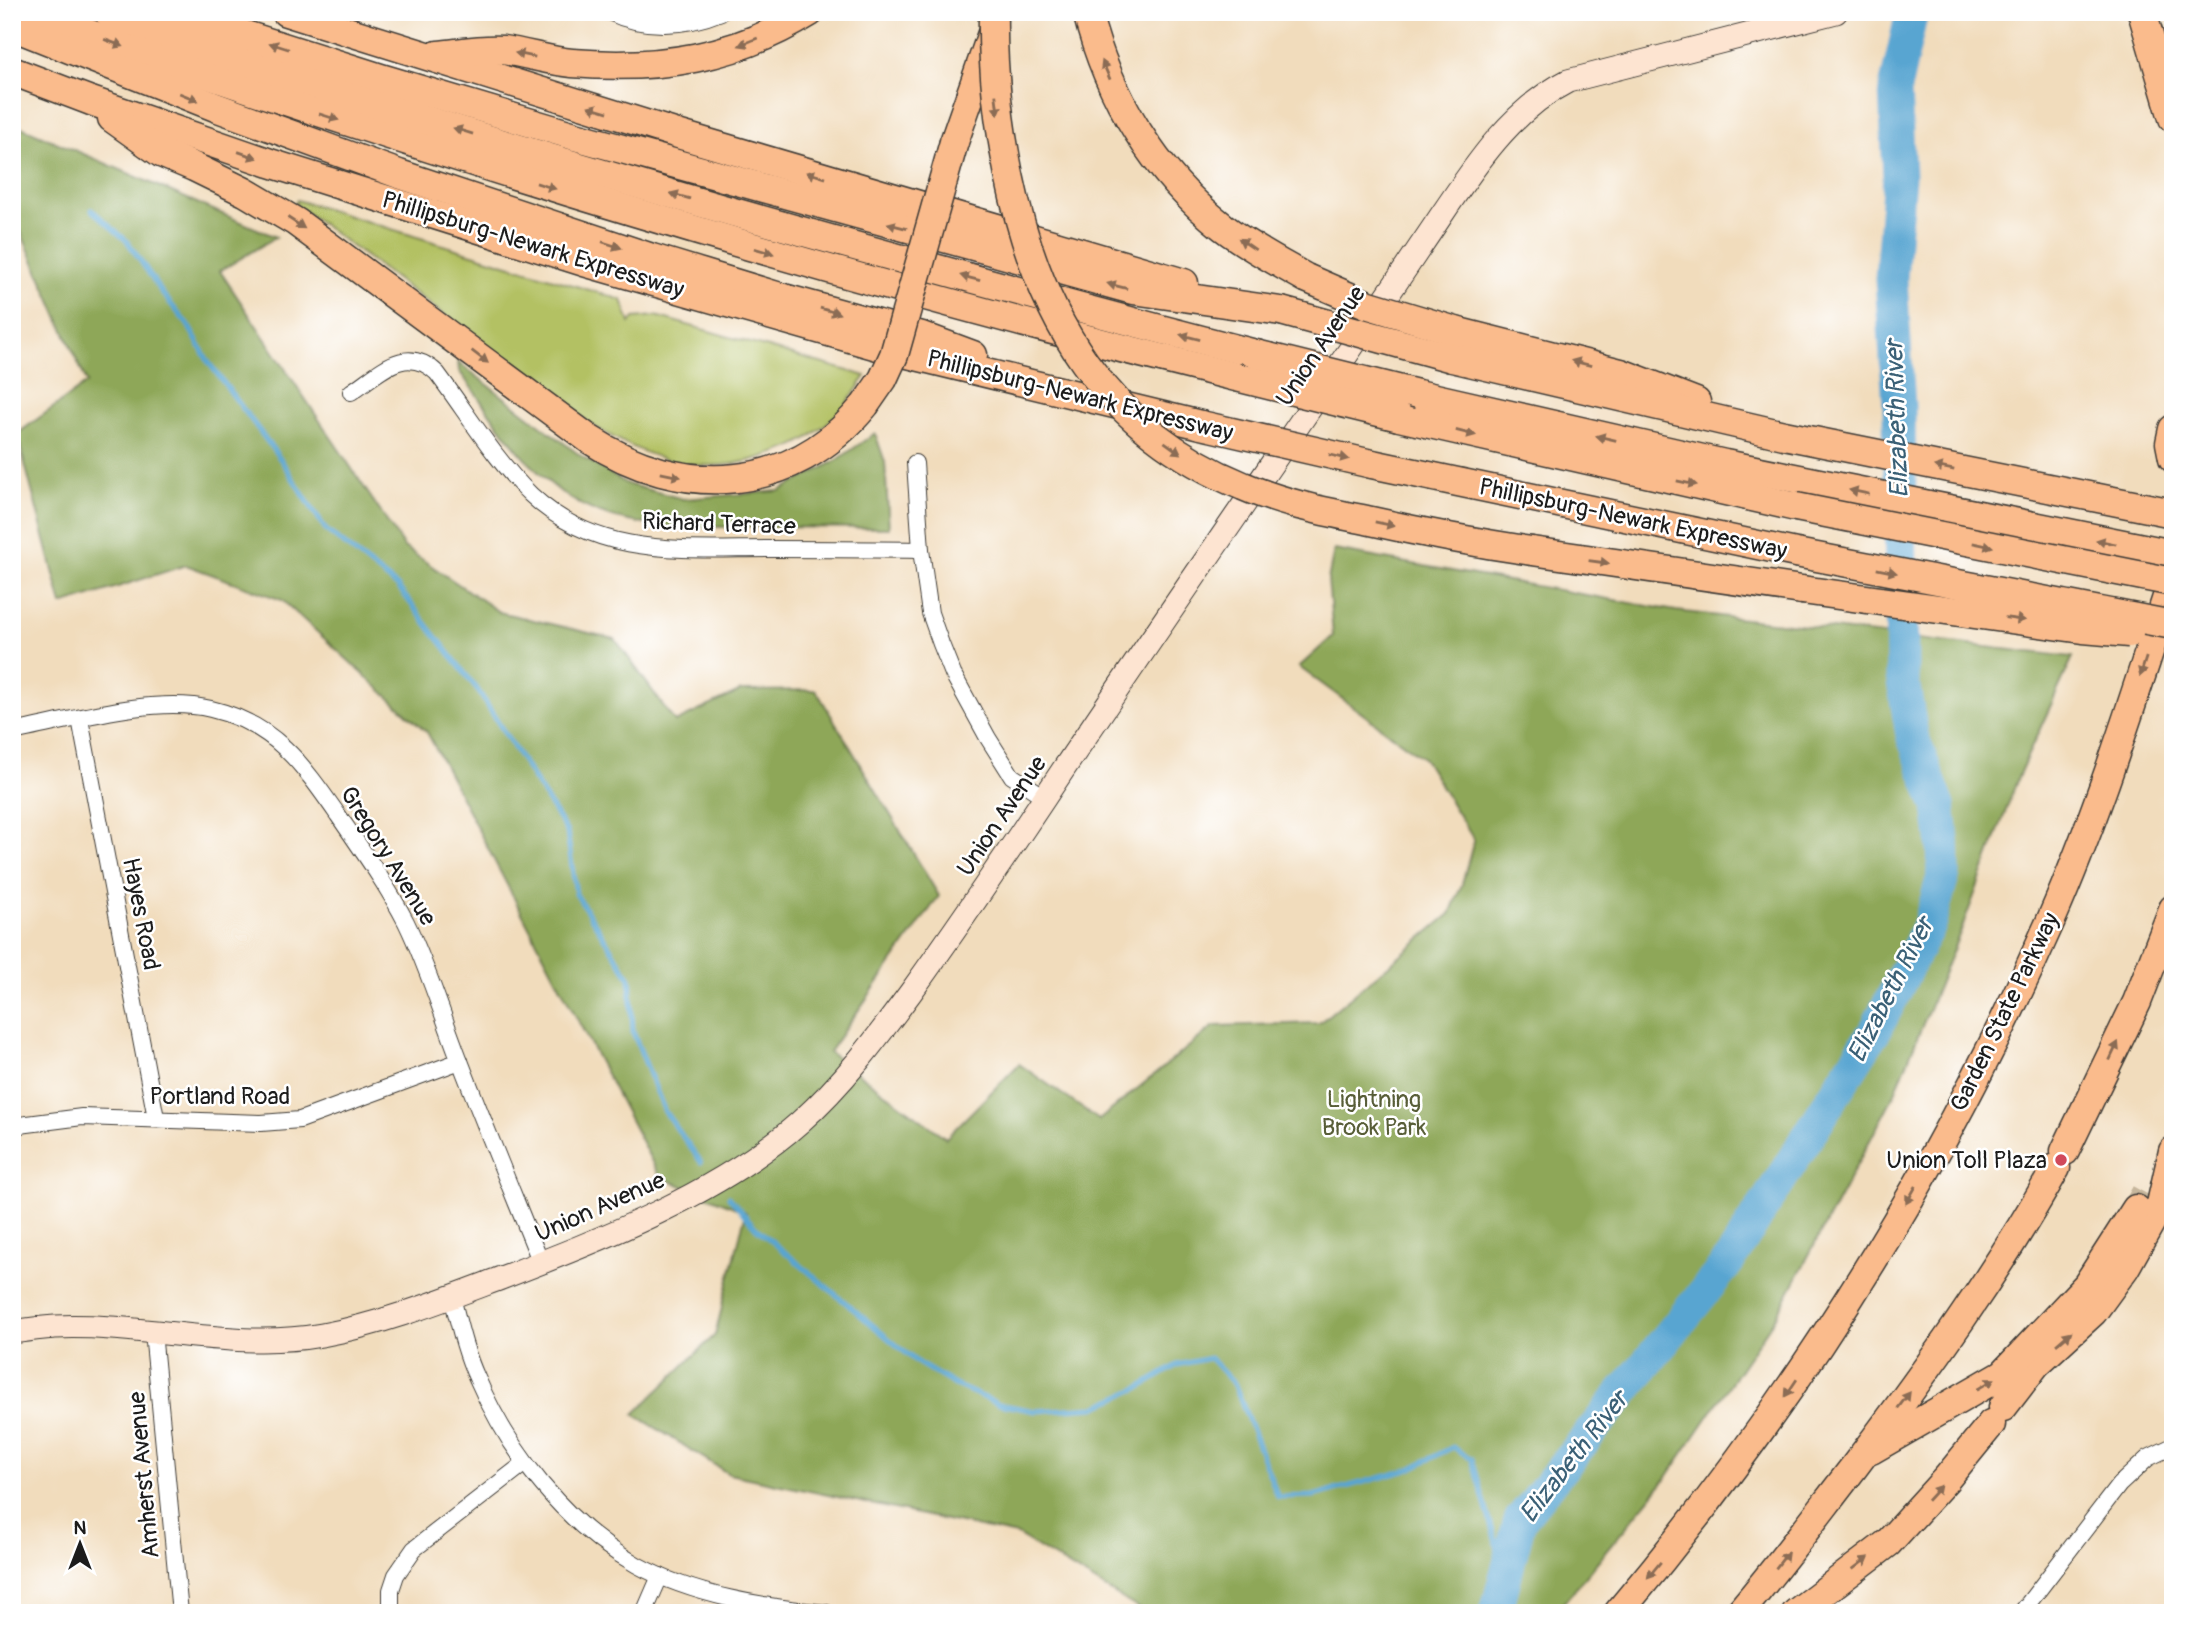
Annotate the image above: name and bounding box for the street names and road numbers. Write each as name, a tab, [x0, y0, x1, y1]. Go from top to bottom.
street label: Phillipsburg-Newark Expressway	[378, 185, 688, 305]
street label: Union Avenue	[1270, 280, 1372, 412]
street label: Phillipsburg-Newark Expressway	[924, 344, 1236, 448]
street label: Phillipsburg-Newark Expressway	[1476, 472, 1790, 566]
street label: Richard Terrace	[642, 507, 797, 541]
street label: Union Avenue	[951, 750, 1053, 882]
street label: Gregory Avenue	[334, 781, 442, 931]
street label: Hayes Road	[116, 855, 166, 973]
street label: Garden State Parkway	[1944, 908, 2066, 1116]
street label: Portland Road	[150, 1082, 290, 1111]
street label: Union Avenue	[531, 1165, 670, 1249]
street label: Amherst Avenue	[122, 1390, 166, 1560]

